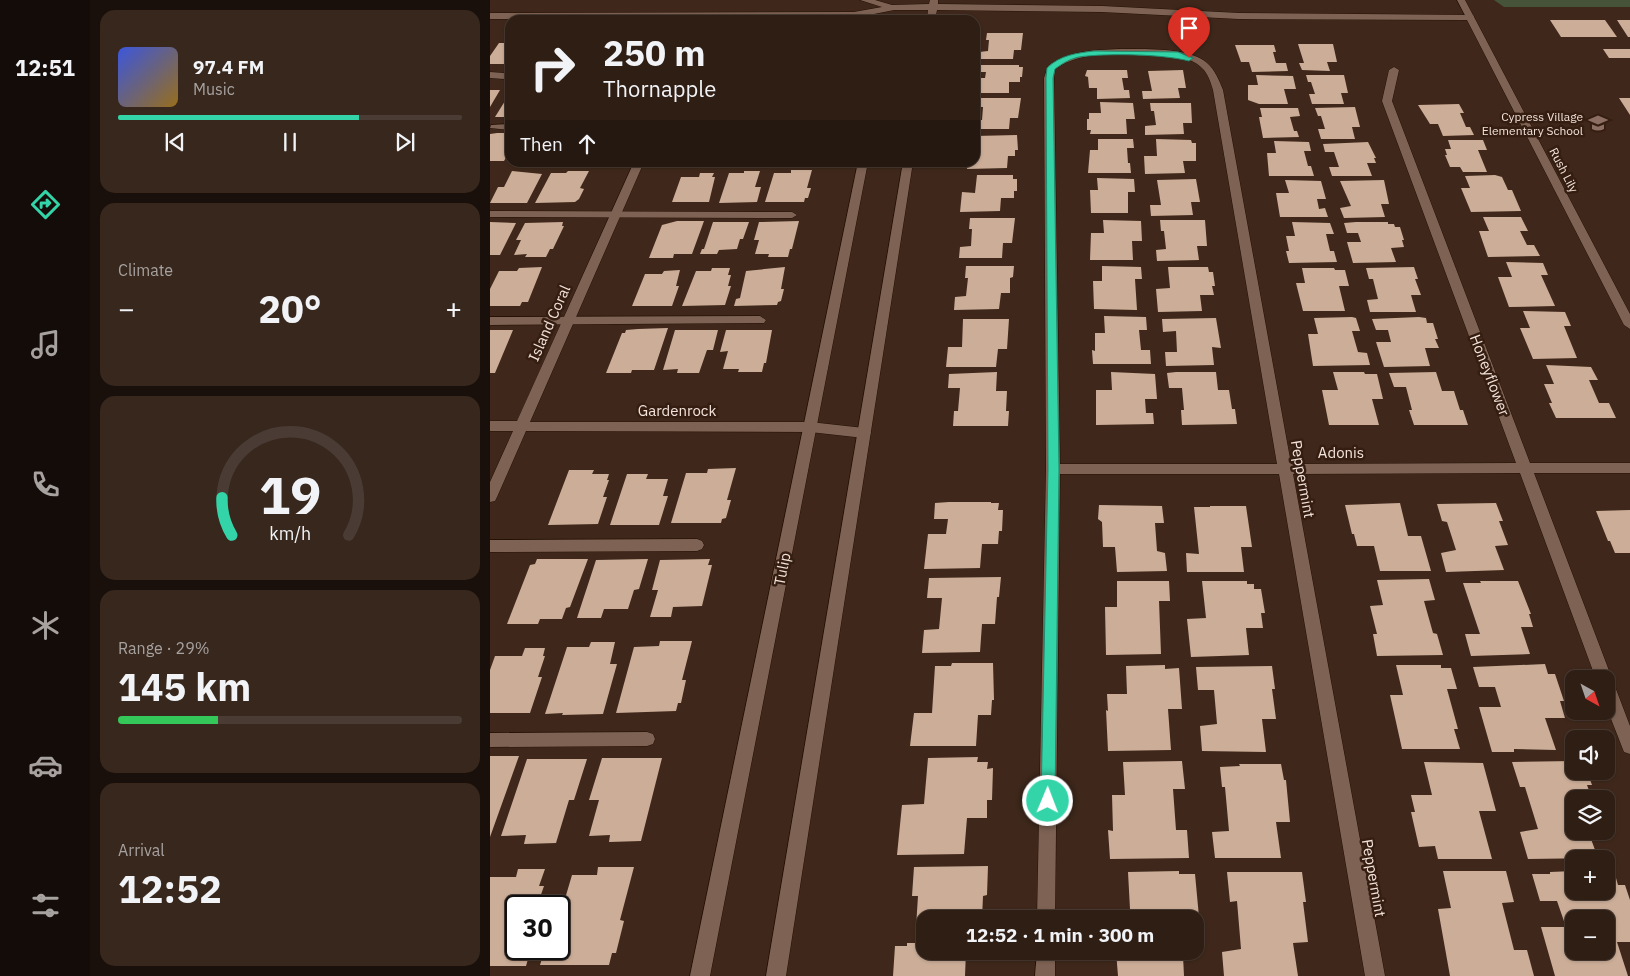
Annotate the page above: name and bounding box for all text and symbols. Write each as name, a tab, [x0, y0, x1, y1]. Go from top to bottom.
pin	[1168, 7, 1210, 58]
icon: arrive	[1175, 14, 1203, 42]
text: 250 m	[603, 30, 706, 76]
icon: right	[520, 35, 585, 100]
text: 12:51	[15, 53, 75, 82]
text: 97.4 FM	[193, 55, 264, 79]
text: Thornapple	[603, 74, 716, 103]
text: Music	[193, 79, 235, 99]
place label: Cypress Village Elementary School	[1482, 109, 1583, 138]
school or university icon: Cypress Village Elementary School	[1587, 112, 1609, 134]
icon: previous	[161, 128, 189, 156]
icon: pause	[276, 128, 304, 156]
icon: next	[391, 128, 419, 156]
icon: ahead	[573, 130, 601, 158]
text: Then	[520, 132, 563, 156]
street label: Rush Lily	[1546, 145, 1582, 195]
icon: directions	[28, 187, 63, 222]
text: Climate	[118, 260, 173, 280]
street label: Island Coral	[524, 282, 574, 364]
text: 20°	[258, 284, 322, 333]
text: −	[118, 290, 135, 327]
text: +	[445, 290, 462, 327]
icon: music	[28, 327, 63, 362]
street label: Honeyflower	[1466, 332, 1514, 419]
street label: Gardenrock	[638, 401, 716, 420]
street label: Peppermint	[1287, 439, 1319, 519]
street label: Adonis	[1318, 443, 1364, 462]
text: 19	[259, 461, 321, 528]
icon: phone	[28, 467, 63, 502]
text: km/h	[269, 522, 311, 545]
street label: Tulip	[770, 551, 794, 587]
icon: climate	[28, 608, 63, 643]
text: Range · 29%	[118, 638, 210, 658]
text: 145 km	[118, 662, 251, 711]
north arrow	[1565, 670, 1615, 720]
map controls	[1565, 670, 1615, 960]
button: sound	[1565, 730, 1615, 780]
icon: car	[28, 748, 63, 783]
position arrow	[1021, 774, 1073, 826]
button: layers	[1565, 790, 1615, 840]
street label: Peppermint	[1358, 838, 1390, 918]
text: Arrival	[118, 840, 165, 860]
button: +	[1565, 850, 1615, 900]
text: 12:52	[118, 864, 222, 913]
icon: filters	[28, 888, 63, 923]
speed limit sign: 30	[505, 895, 570, 960]
button: −	[1565, 910, 1615, 960]
text: 12:52 · 1 min · 300 m	[966, 923, 1154, 947]

